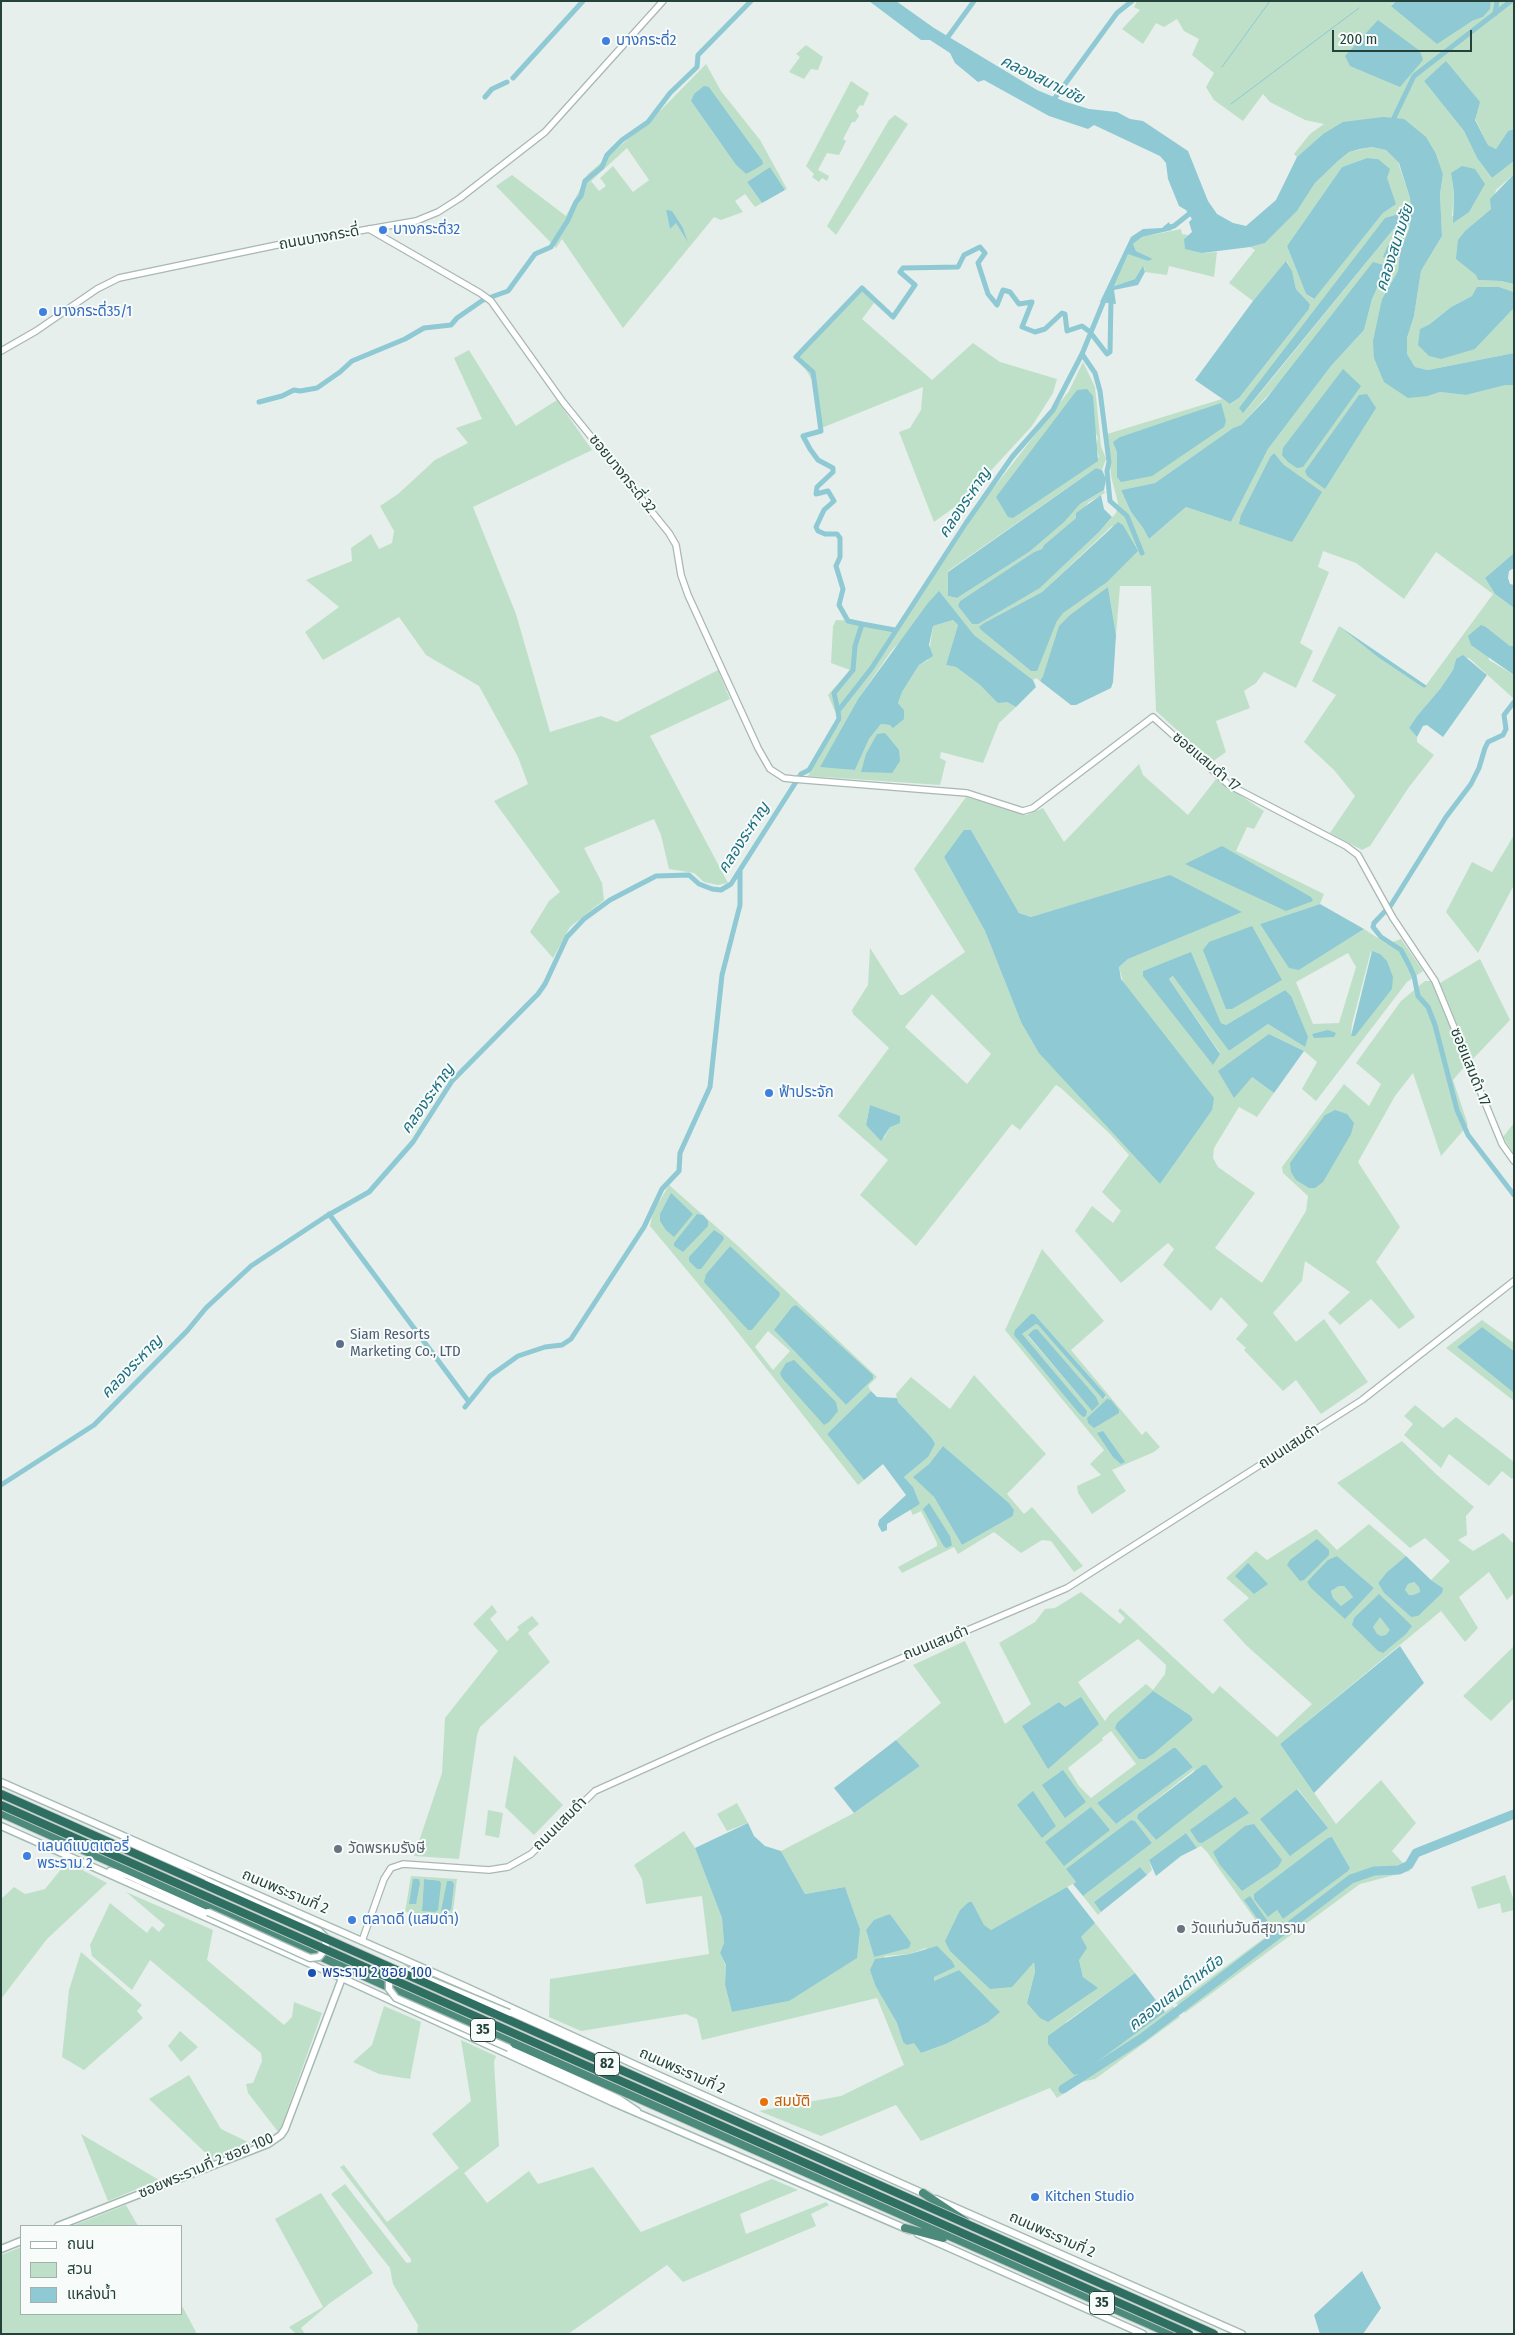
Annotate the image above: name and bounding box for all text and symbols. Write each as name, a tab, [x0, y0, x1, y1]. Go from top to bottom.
scale bar	[1335, 20, 1475, 52]
text: 200 m	[1340, 30, 1377, 48]
place label: บางกระดี่2	[616, 32, 676, 50]
marker: บางกระดี่2	[600, 35, 612, 47]
water label: คลองสนามชัย	[997, 52, 1087, 108]
water label: คลองสนามชัย	[1372, 202, 1418, 294]
place label: บางกระดี่32	[393, 221, 460, 239]
street label: ถนนบางกระดี่	[277, 222, 361, 254]
marker: บางกระดี่32	[377, 224, 389, 236]
place label: บางกระดี่35/1	[53, 303, 132, 321]
marker: บางกระดี่35/1	[37, 306, 49, 318]
street label: ซอยบางกระดี่ 32	[585, 431, 659, 517]
water label: คลองระหาญ	[935, 464, 995, 542]
street label: ซอยแสมดำ 17	[1169, 728, 1243, 796]
water label: คลองระหาญ	[714, 799, 774, 877]
street label: ซอยแสมดำ 17	[1446, 1025, 1494, 1109]
water label: คลองระหาญ	[397, 1061, 459, 1137]
place label: ฟ้าประจัก	[779, 1084, 834, 1102]
marker: ฟ้าประจัก	[763, 1087, 775, 1099]
place label: Siam Resorts Marketing Co., LTD	[350, 1326, 461, 1361]
water label: คลองระหาญ	[97, 1331, 167, 1403]
marker: Siam Resorts Marketing Co., LTD	[334, 1338, 346, 1350]
street label: ถนนแสมดำ	[1255, 1421, 1323, 1473]
street label: ถนนแสมดำ	[901, 1622, 971, 1664]
street label: ถนนแสมดำ	[529, 1793, 591, 1855]
place label: แลนด์แบตเตอรี่ พระราม 2	[37, 1838, 129, 1873]
place label: วัดพรหมรังษี	[348, 1840, 425, 1858]
marker: วัดพรหมรังษี	[332, 1843, 344, 1855]
marker: แลนด์แบตเตอรี่ พระราม 2	[21, 1850, 33, 1862]
street label: ถนนพระรามที่ 2	[239, 1866, 331, 1918]
place label: ตลาดดี (แสมดำ)	[362, 1911, 459, 1929]
marker: ตลาดดี (แสมดำ)	[346, 1914, 358, 1926]
place label: วัดแท่นวันดีสุขาราม	[1191, 1920, 1306, 1938]
marker: วัดแท่นวันดีสุขาราม	[1175, 1923, 1187, 1935]
water label: คลองแสมดำเหนือ	[1125, 1951, 1227, 2035]
place label: พระราม 2 ซอย 100	[322, 1964, 432, 1982]
marker: พระราม 2 ซอย 100	[306, 1967, 318, 1979]
road number: 35	[470, 2018, 496, 2042]
street label: ถนนพระรามที่ 2	[636, 2044, 728, 2098]
road number: 82	[594, 2052, 620, 2076]
place label: สมบัติ	[774, 2093, 810, 2111]
marker: สมบัติ	[758, 2096, 770, 2108]
street label: ซอยพระรามที่ 2 ซอย 100	[136, 2129, 276, 2203]
place label: Kitchen Studio	[1045, 2188, 1134, 2206]
marker: Kitchen Studio	[1029, 2191, 1041, 2203]
street label: ถนนพระรามที่ 2	[1006, 2208, 1098, 2262]
legend	[20, 2225, 182, 2315]
text: ถนน	[67, 2235, 94, 2253]
text: สวน	[67, 2260, 92, 2278]
text: แหล่งน้ำ	[67, 2285, 116, 2303]
road number: 35	[1090, 2292, 1114, 2314]

